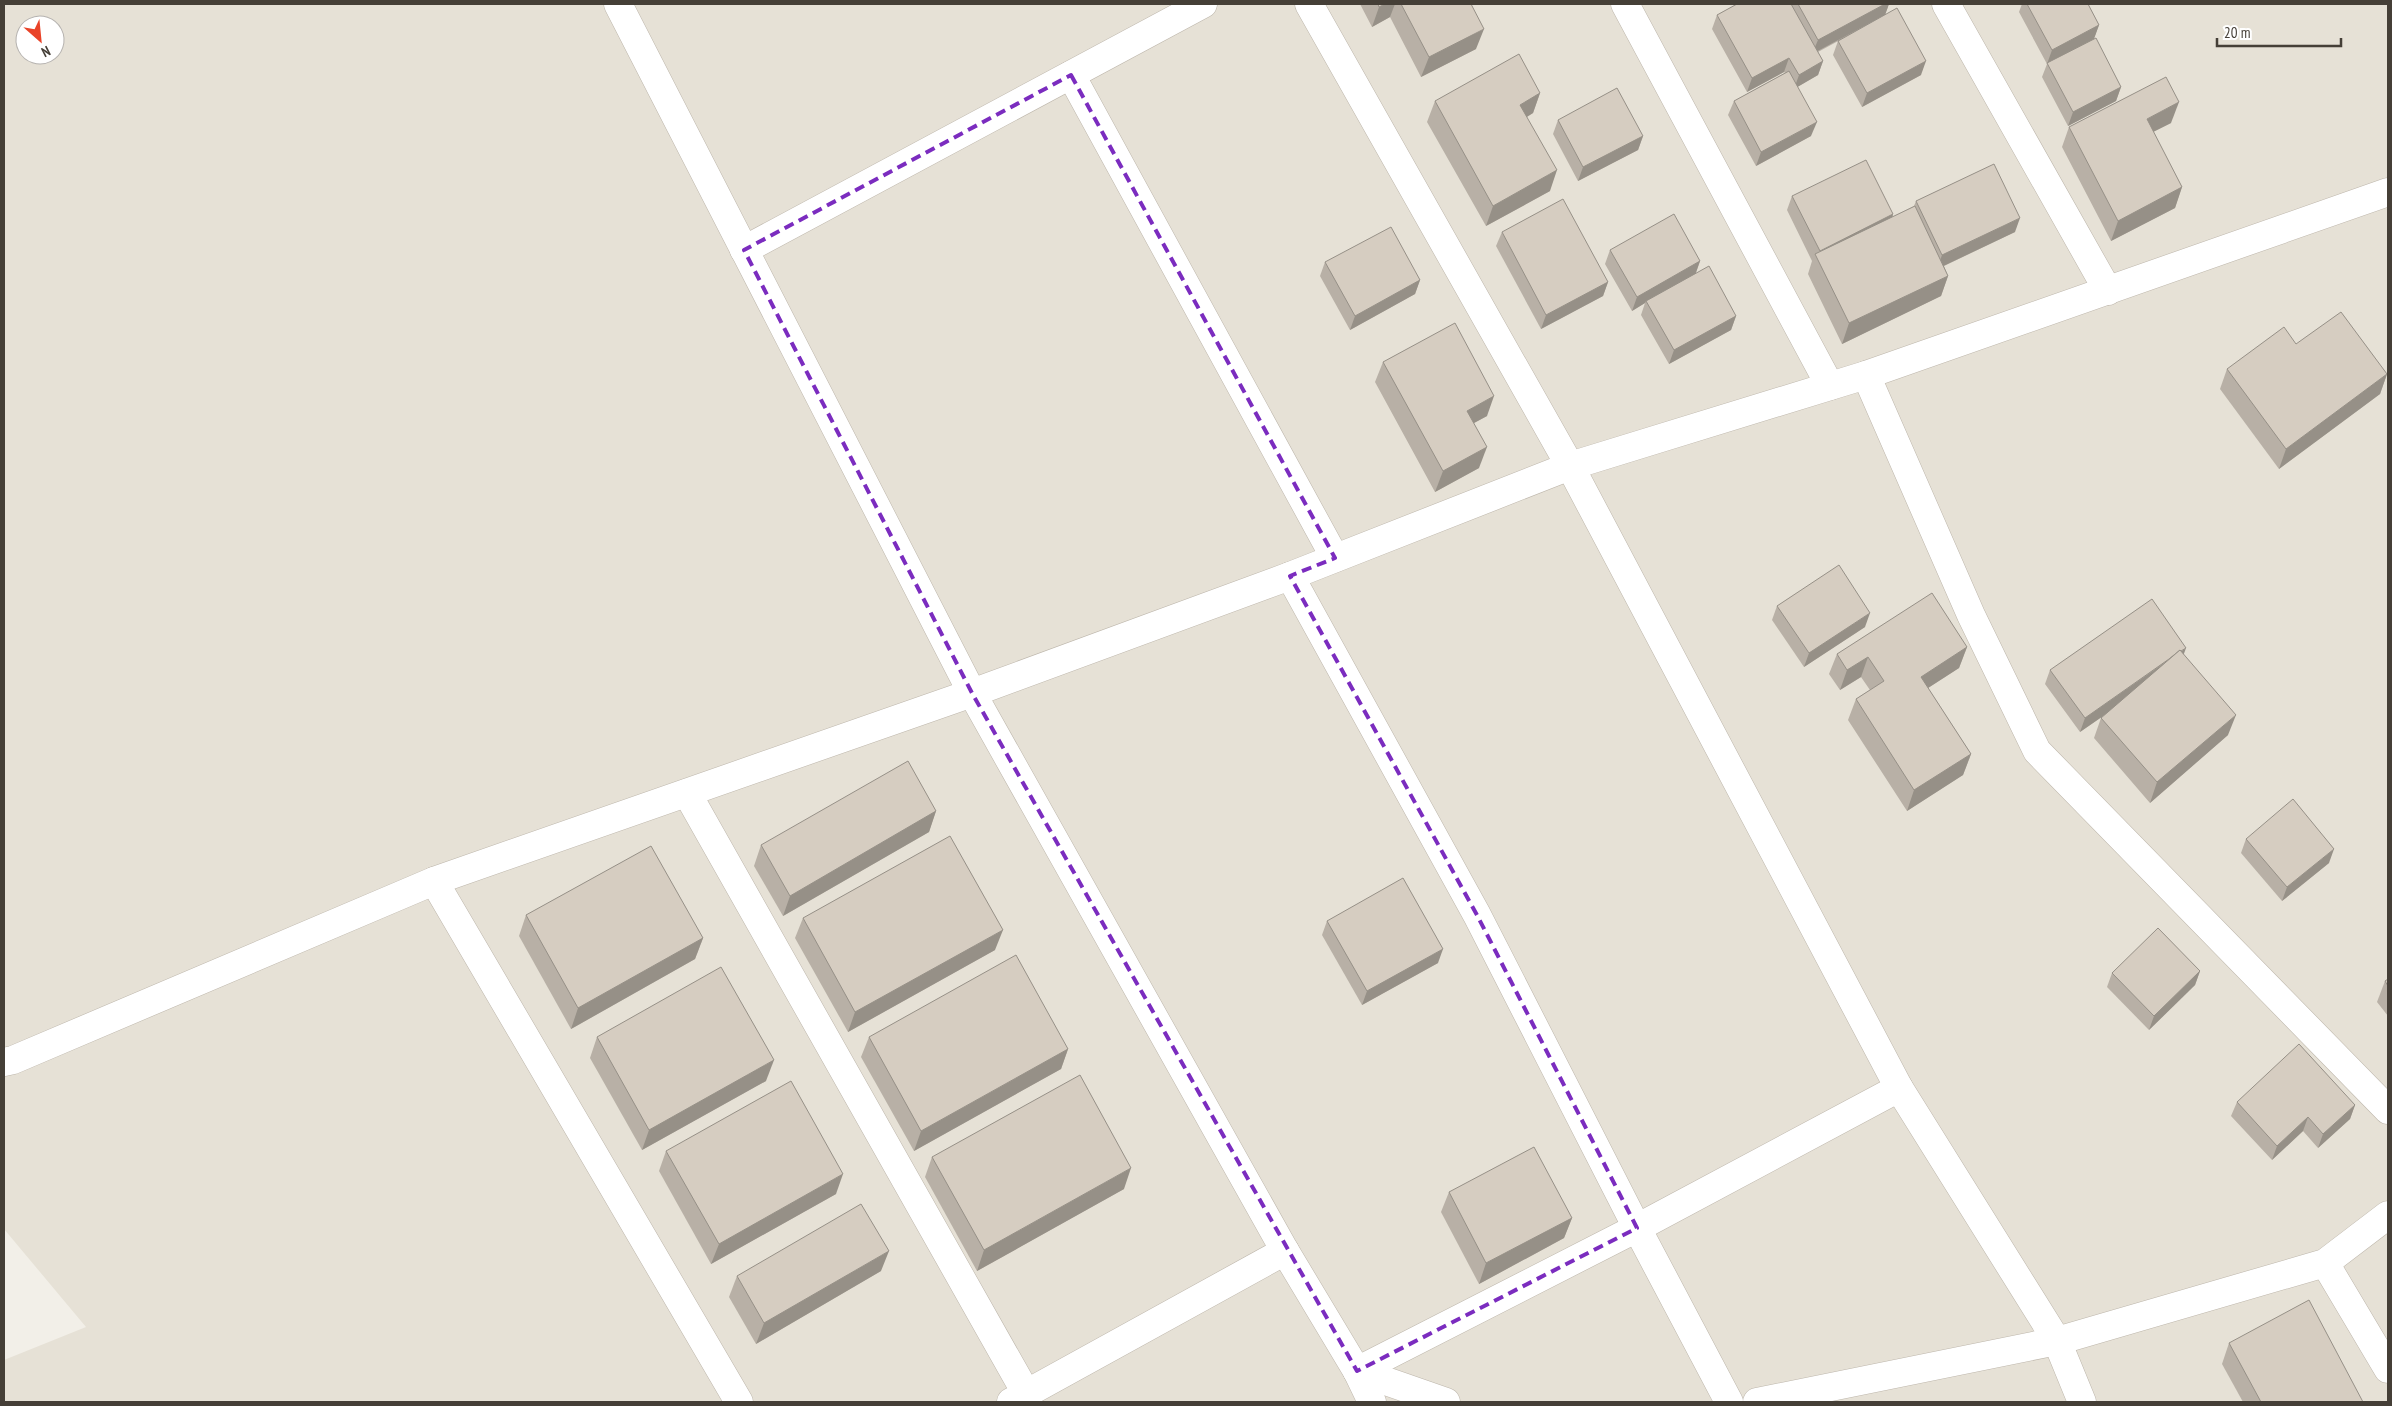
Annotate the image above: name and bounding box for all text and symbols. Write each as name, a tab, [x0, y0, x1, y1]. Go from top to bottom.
north arrow	[15, 15, 65, 65]
scale bar	[2217, 15, 2341, 47]
text: 20 m	[2224, 23, 2250, 42]
text: N	[38, 42, 53, 61]

